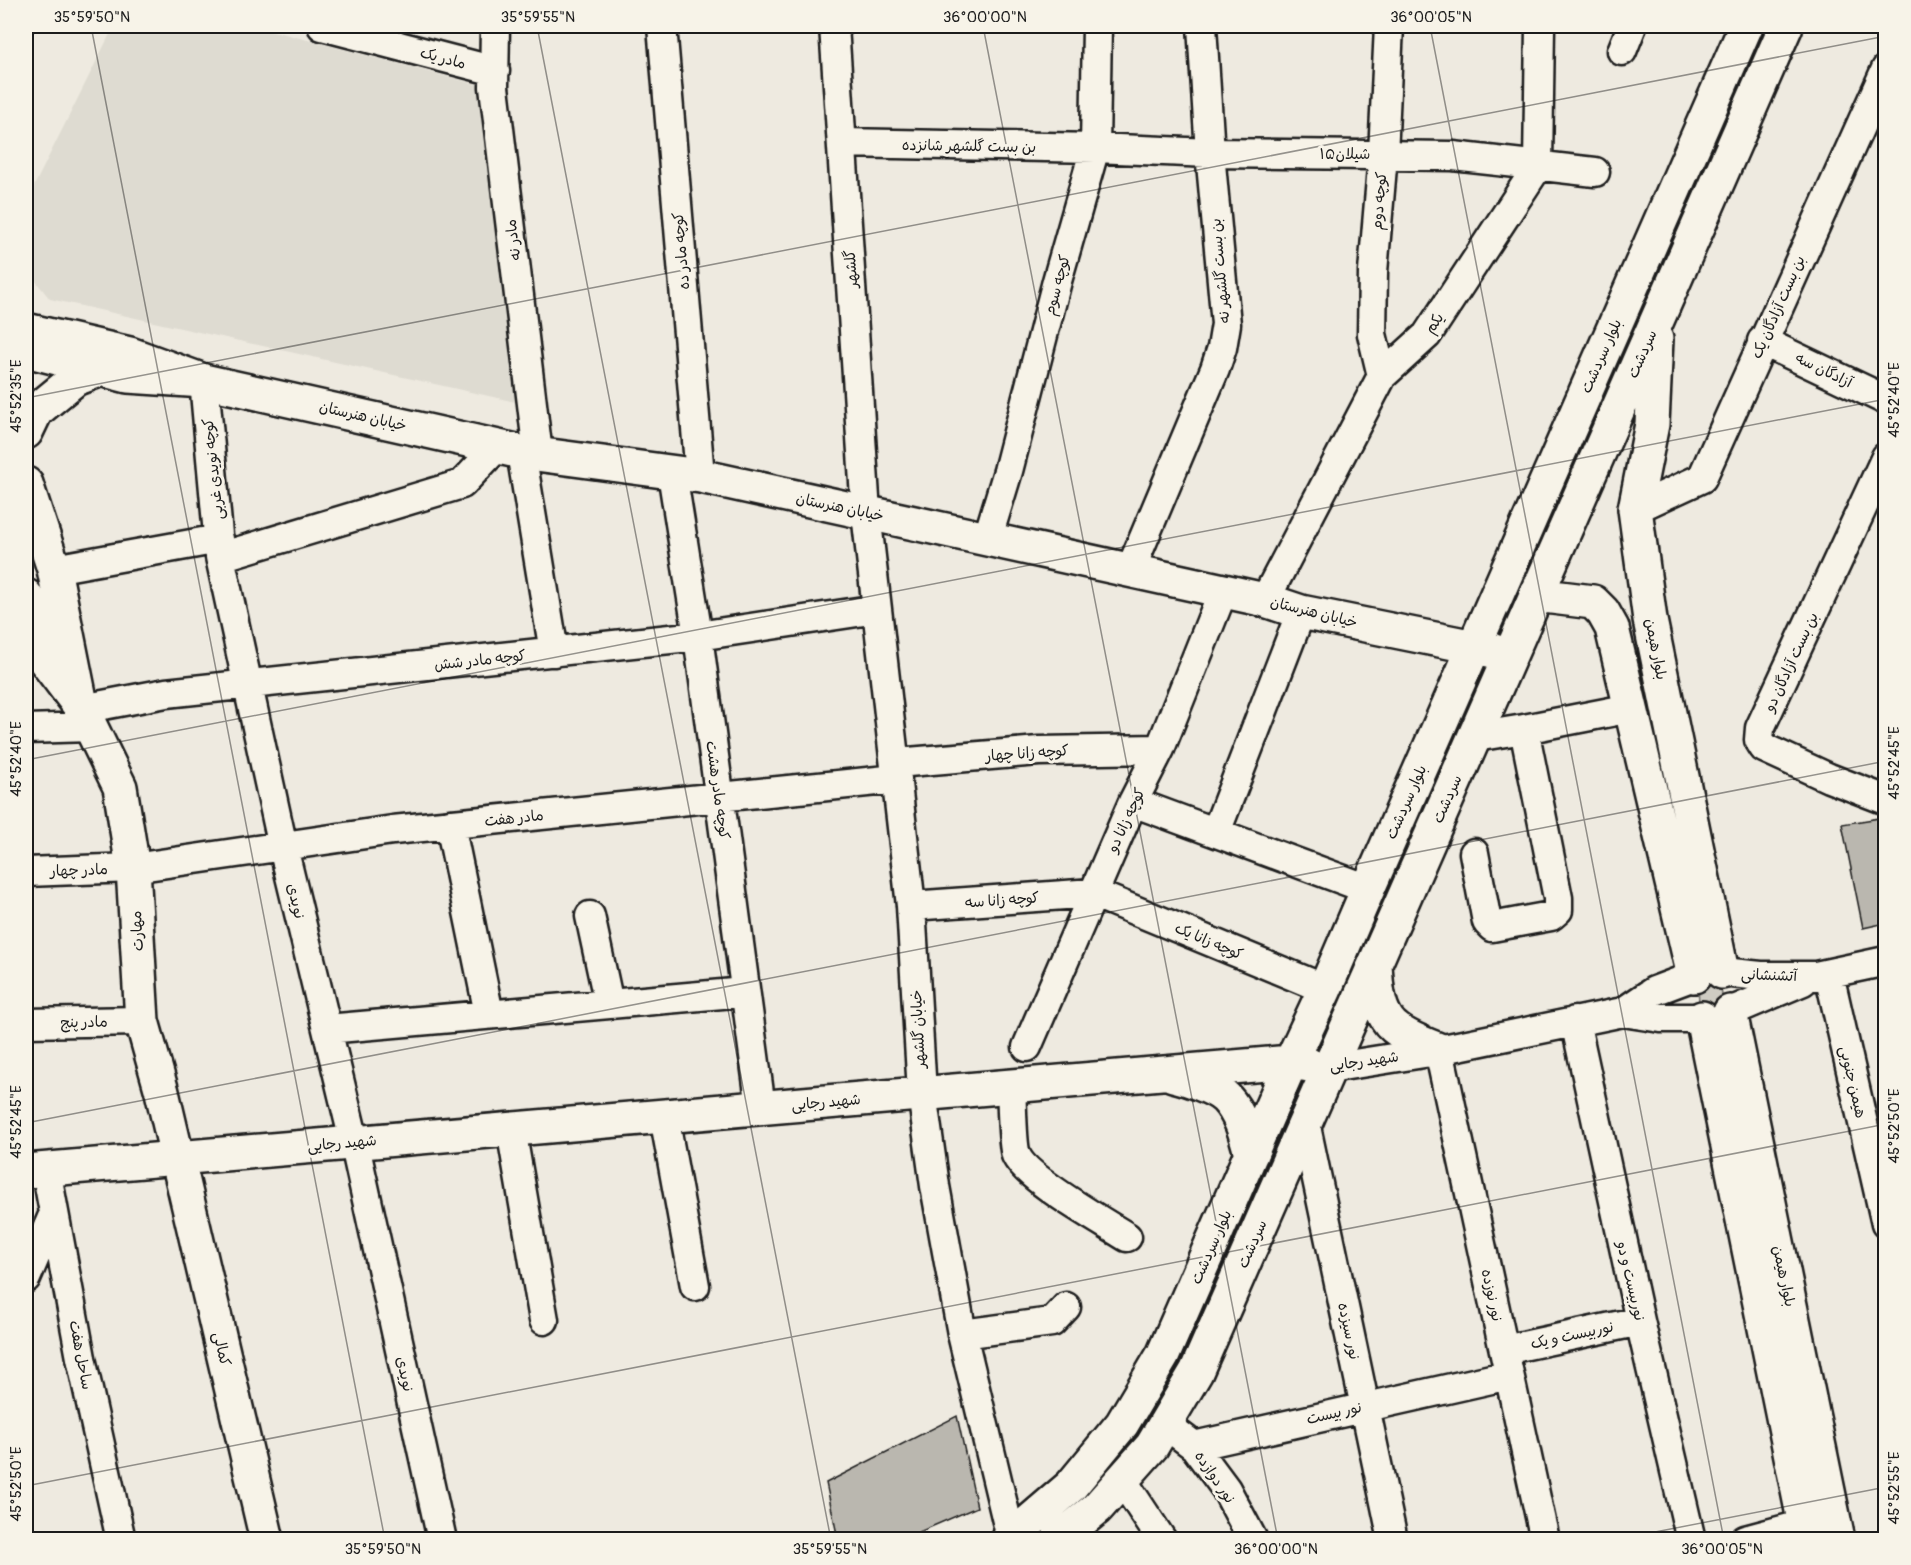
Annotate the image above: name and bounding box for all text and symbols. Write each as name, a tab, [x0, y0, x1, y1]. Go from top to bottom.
text: 35°59'50"N	[54, 8, 130, 27]
text: 35°59'55"N	[501, 8, 575, 27]
text: 36°00'00"N	[943, 8, 1027, 27]
text: 36°00'05"N	[1390, 8, 1472, 27]
street label: مادر یک	[418, 43, 468, 74]
street label: بن بست گلشهر شانزده	[902, 136, 1036, 157]
street label: شیلان۱۵	[1320, 145, 1370, 164]
street label: کوچه دوم	[1367, 171, 1393, 231]
street label: کوچه مادر ده	[669, 211, 694, 291]
street label: بن بست گلشهر نه	[1206, 217, 1235, 325]
street label: مادر نه	[502, 218, 525, 262]
street label: گلشهر	[841, 249, 862, 290]
street label: کوچه سوم	[1040, 253, 1077, 318]
street label: بن بست آزادگان یک	[1747, 253, 1810, 362]
street label: یکم	[1421, 309, 1450, 339]
street label: بلوار سردشت	[1577, 316, 1626, 396]
street label: سردشت	[1623, 327, 1662, 381]
street label: آزادگان سه	[1792, 349, 1857, 393]
text: 45°52'35"E	[7, 359, 26, 433]
text: 45°52'40"E	[1885, 362, 1904, 438]
street label: خیابان هنرستان	[317, 397, 409, 436]
street label: کوچه نویدی غربی	[199, 417, 228, 521]
street label: خیابان هنرستان	[794, 489, 886, 526]
street label: خیابان هنرستان	[1268, 592, 1359, 633]
street label: بن بست آزادگان دو	[1760, 609, 1823, 716]
street label: بلوار هیمن	[1640, 617, 1671, 681]
street label: کوچه مادر شش	[433, 646, 527, 675]
text: 45°52'40"E	[7, 721, 26, 797]
text: 45°52'45"E	[1885, 726, 1904, 800]
street label: کوچه مادر هشت	[701, 740, 734, 840]
street label: کوچه زانا چهار	[984, 741, 1069, 766]
street label: بلوار سردشت	[1382, 762, 1431, 842]
street label: سردشت	[1428, 772, 1467, 826]
street label: کوچه زانا دو	[1103, 785, 1150, 856]
street label: مادر هفت	[483, 806, 545, 831]
street label: مادر چهار	[49, 860, 108, 881]
street label: نویدی	[282, 882, 309, 921]
street label: کوچه زانا سه	[964, 888, 1040, 913]
street label: مهارت	[127, 910, 148, 952]
street label: کوچه زانا یک	[1172, 919, 1246, 964]
street label: آتشنشانی	[1741, 965, 1799, 986]
street label: خیابان گلشهر	[907, 989, 930, 1070]
street label: مادر پنج	[60, 1013, 108, 1032]
street label: هیمن جنوبی	[1835, 1044, 1870, 1120]
street label: شهید رجایی	[1328, 1047, 1400, 1076]
text: 45°52'45"E	[7, 1085, 26, 1159]
text: 45°52'50"E	[1885, 1088, 1904, 1164]
street label: شهید رجایی	[791, 1090, 862, 1115]
street label: شهید رجایی	[307, 1131, 378, 1156]
street label: بلوار سردشت	[1187, 1207, 1236, 1287]
street label: سردشت	[1233, 1217, 1272, 1271]
street label: نوربیست و دو	[1612, 1239, 1649, 1323]
street label: بلوار هیمن	[1768, 1244, 1799, 1308]
street label: نور نوزده	[1477, 1267, 1506, 1323]
street label: نور سیزده	[1333, 1301, 1364, 1361]
street label: نوربیست و یک	[1529, 1317, 1615, 1354]
street label: ساحل هفت	[64, 1319, 97, 1391]
street label: کمالی	[208, 1330, 235, 1368]
street label: نویدی	[392, 1355, 417, 1393]
street label: نور بیست	[1305, 1398, 1364, 1429]
text: 45°52'50"E	[7, 1446, 26, 1522]
street label: نور دوازده	[1190, 1447, 1239, 1507]
text: 45°52'55"E	[1885, 1451, 1904, 1525]
text: 35°59'50"N	[345, 1540, 421, 1559]
text: 35°59'55"N	[793, 1540, 867, 1559]
text: 36°00'00"N	[1234, 1540, 1318, 1559]
text: 36°00'05"N	[1681, 1540, 1763, 1559]

